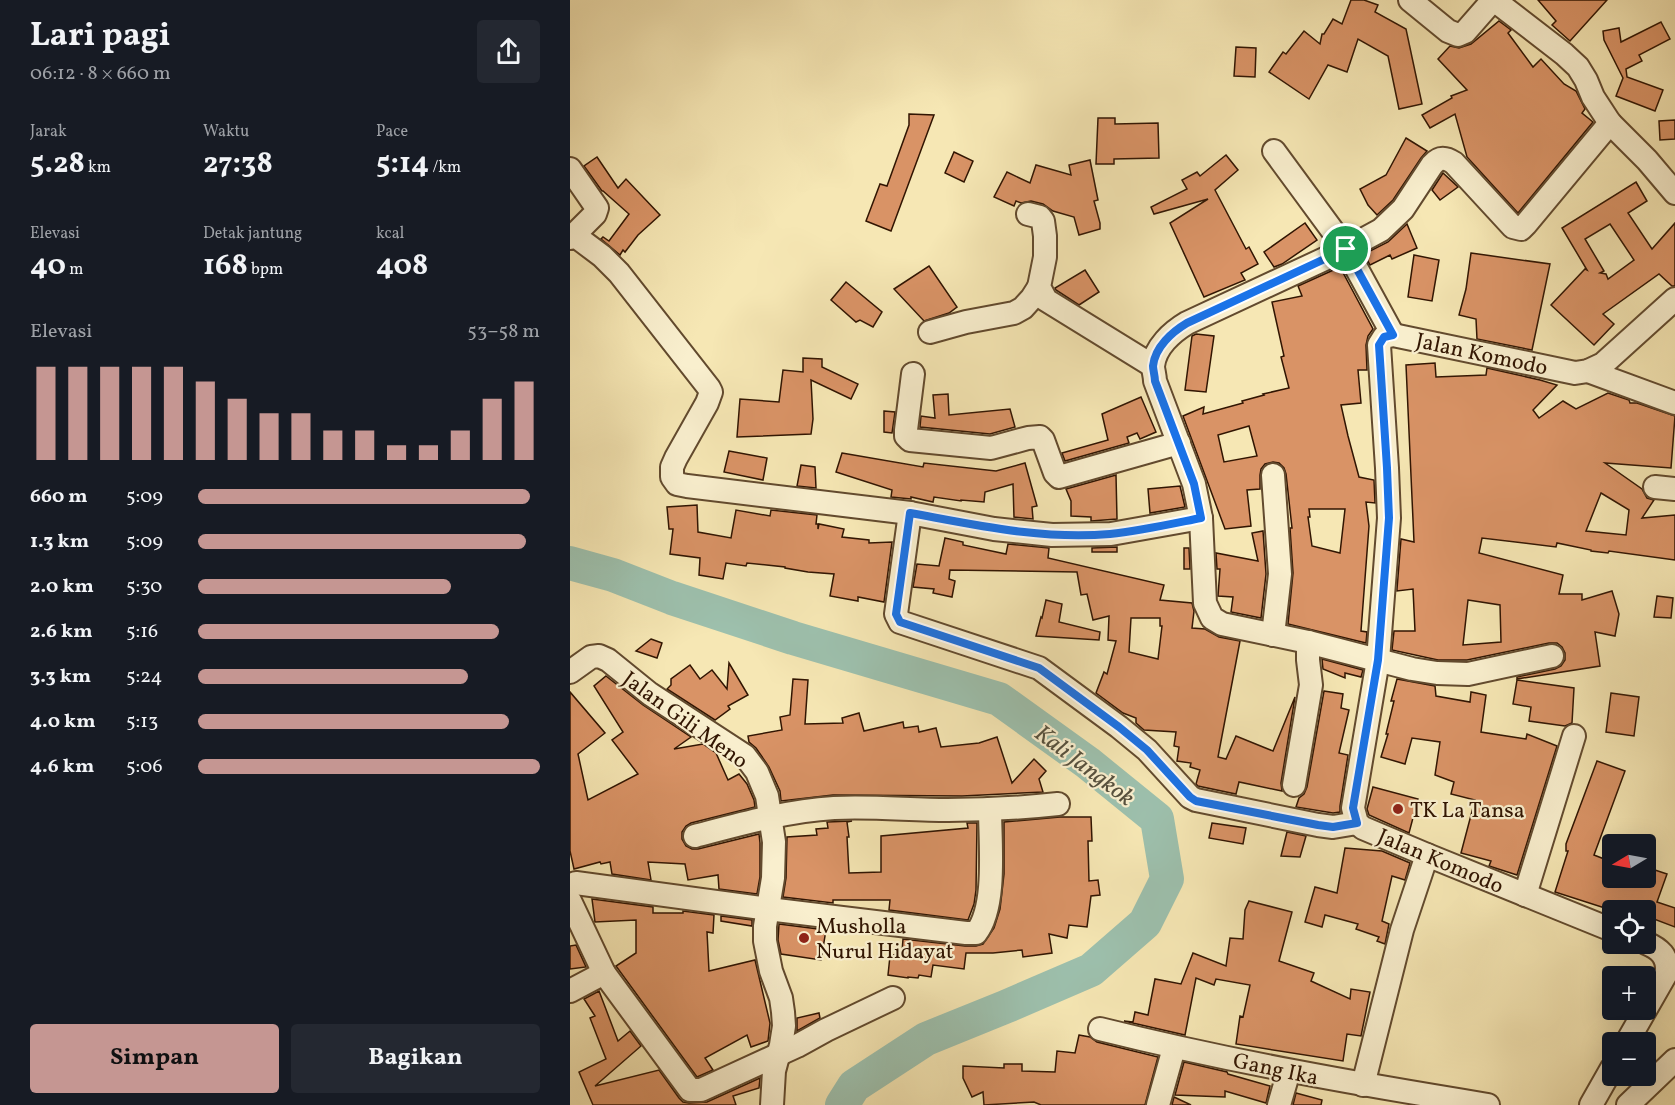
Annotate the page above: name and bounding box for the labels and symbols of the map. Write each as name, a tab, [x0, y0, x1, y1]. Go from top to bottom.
pin	[1320, 223, 1371, 274]
street label: Jalan Komodo	[1413, 326, 1550, 385]
street label: Jalan Gili Meno	[615, 665, 754, 777]
water label: Kali Jangkok	[1027, 718, 1141, 816]
place label: TK La Tansa	[1410, 796, 1525, 827]
marker: TK La Tansa	[1391, 802, 1405, 816]
street label: Jalan Komodo	[1372, 822, 1508, 903]
north arrow	[1602, 834, 1656, 888]
place label: Musholla Nurul Hidayat	[816, 912, 954, 968]
marker: Musholla Nurul Hidayat	[797, 931, 811, 945]
street label: Gang Ika	[1230, 1046, 1321, 1095]

